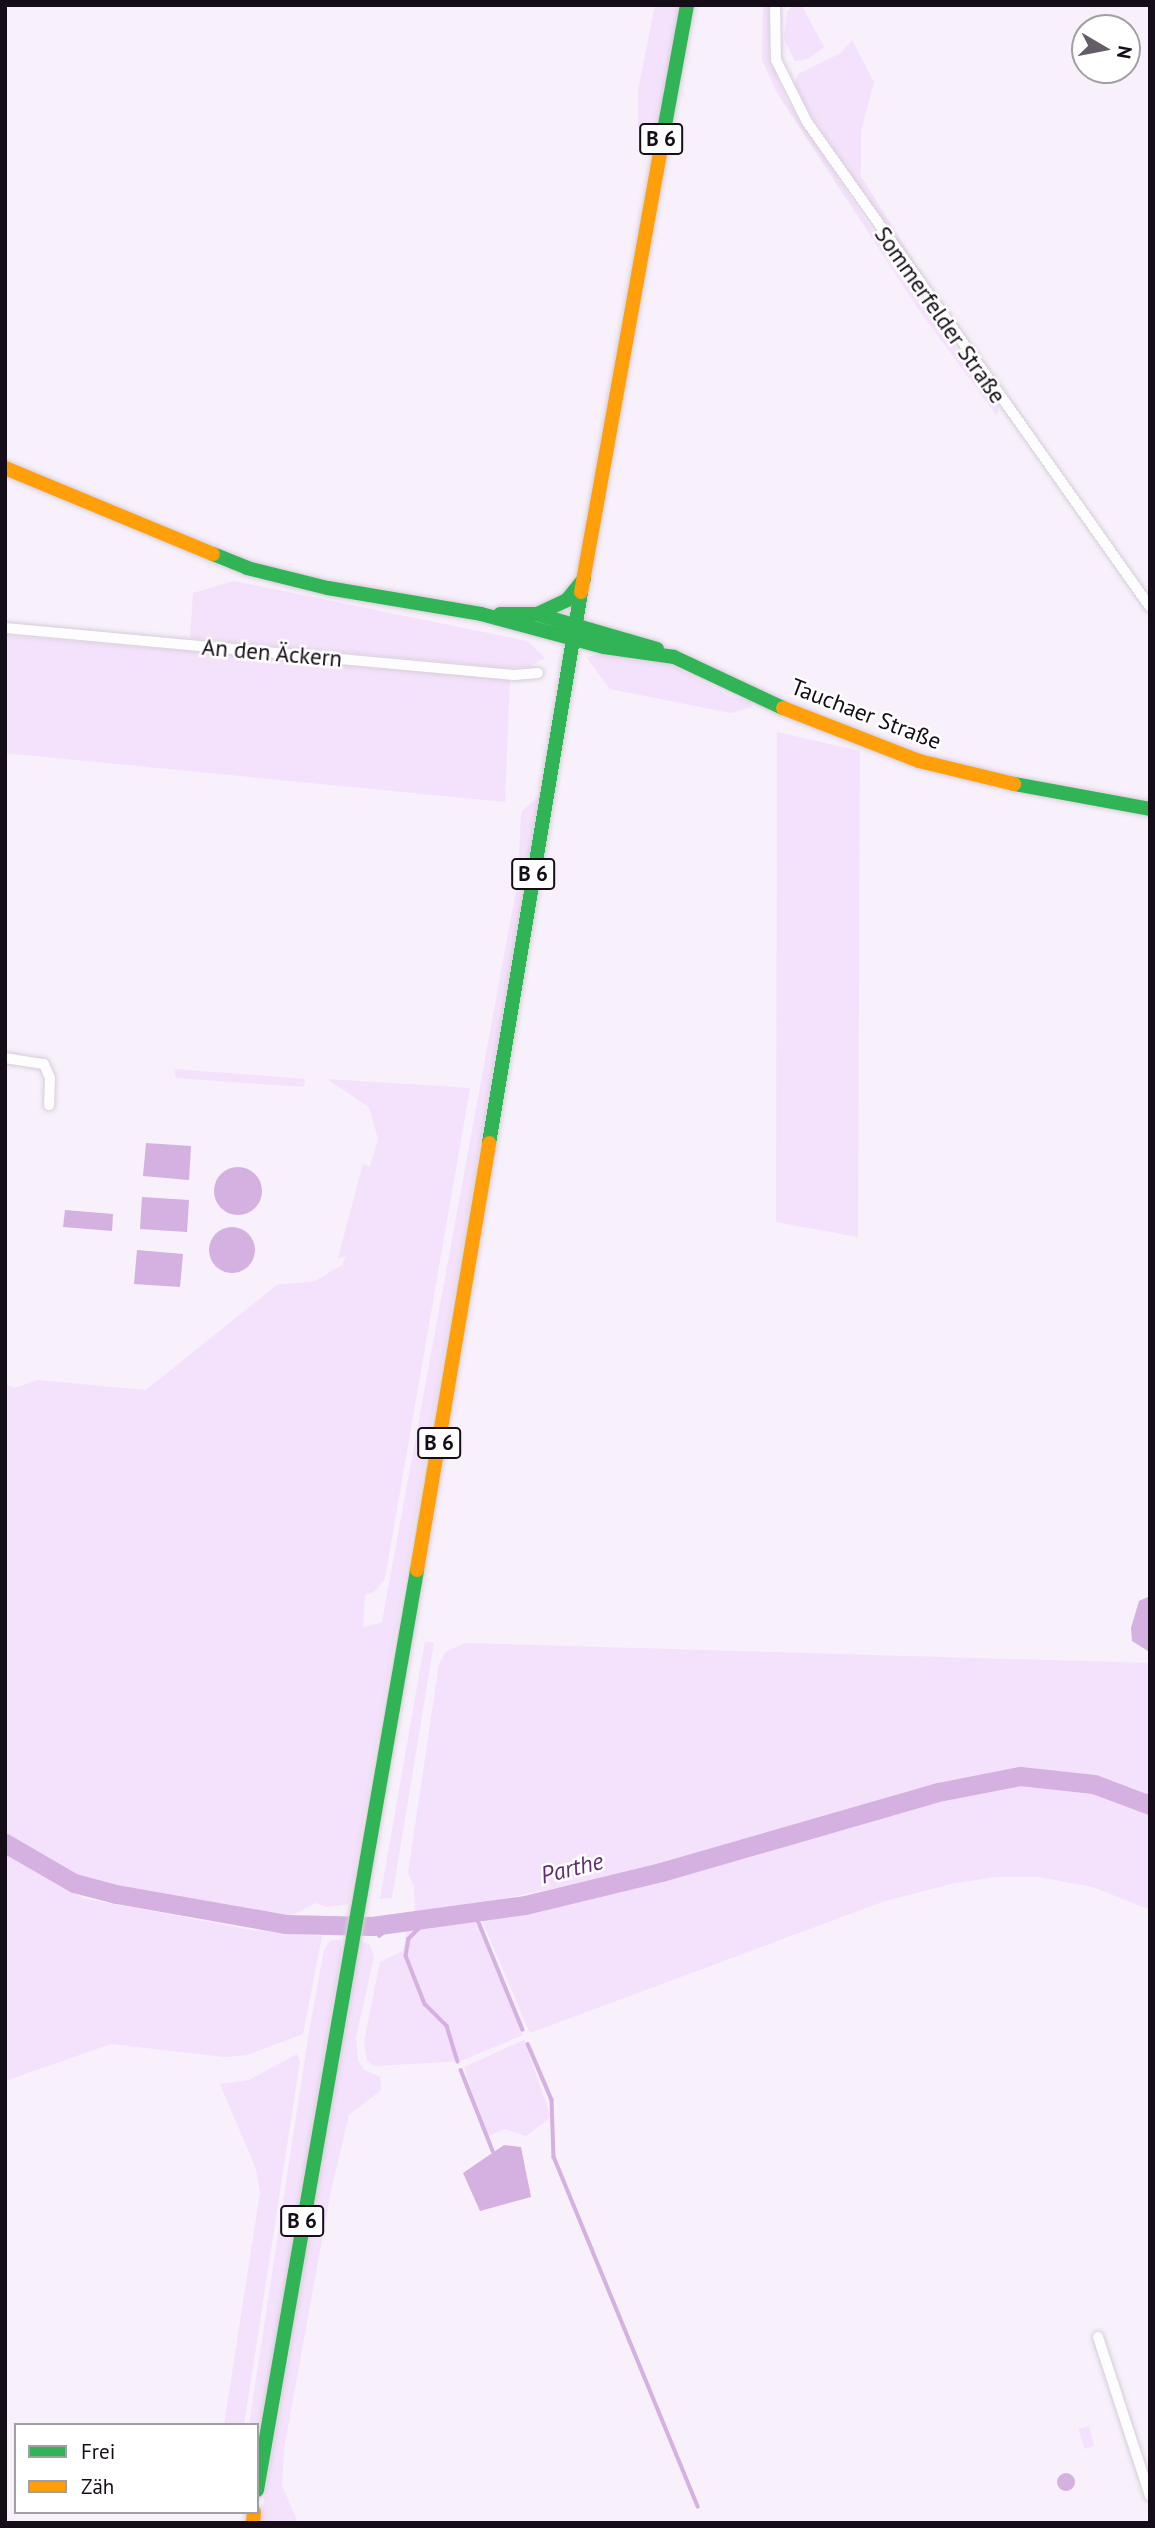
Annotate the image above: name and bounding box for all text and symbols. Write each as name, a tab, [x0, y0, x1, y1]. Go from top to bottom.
north arrow	[1071, 14, 1141, 84]
text: N	[1112, 44, 1138, 61]
road number: B 6	[638, 122, 684, 156]
street label: Sommerfelder Straße	[869, 221, 1011, 409]
street label: An den Äckern	[200, 633, 344, 673]
street label: Tauchaer Straße	[787, 673, 945, 755]
road number: B 6	[510, 856, 556, 892]
road number: B 6	[416, 1426, 462, 1460]
water label: Parthe	[538, 1846, 606, 1890]
road number: B 6	[279, 2204, 325, 2238]
legend	[14, 2423, 259, 2514]
text: Frei	[81, 2438, 115, 2465]
text: Zäh	[81, 2473, 114, 2500]

